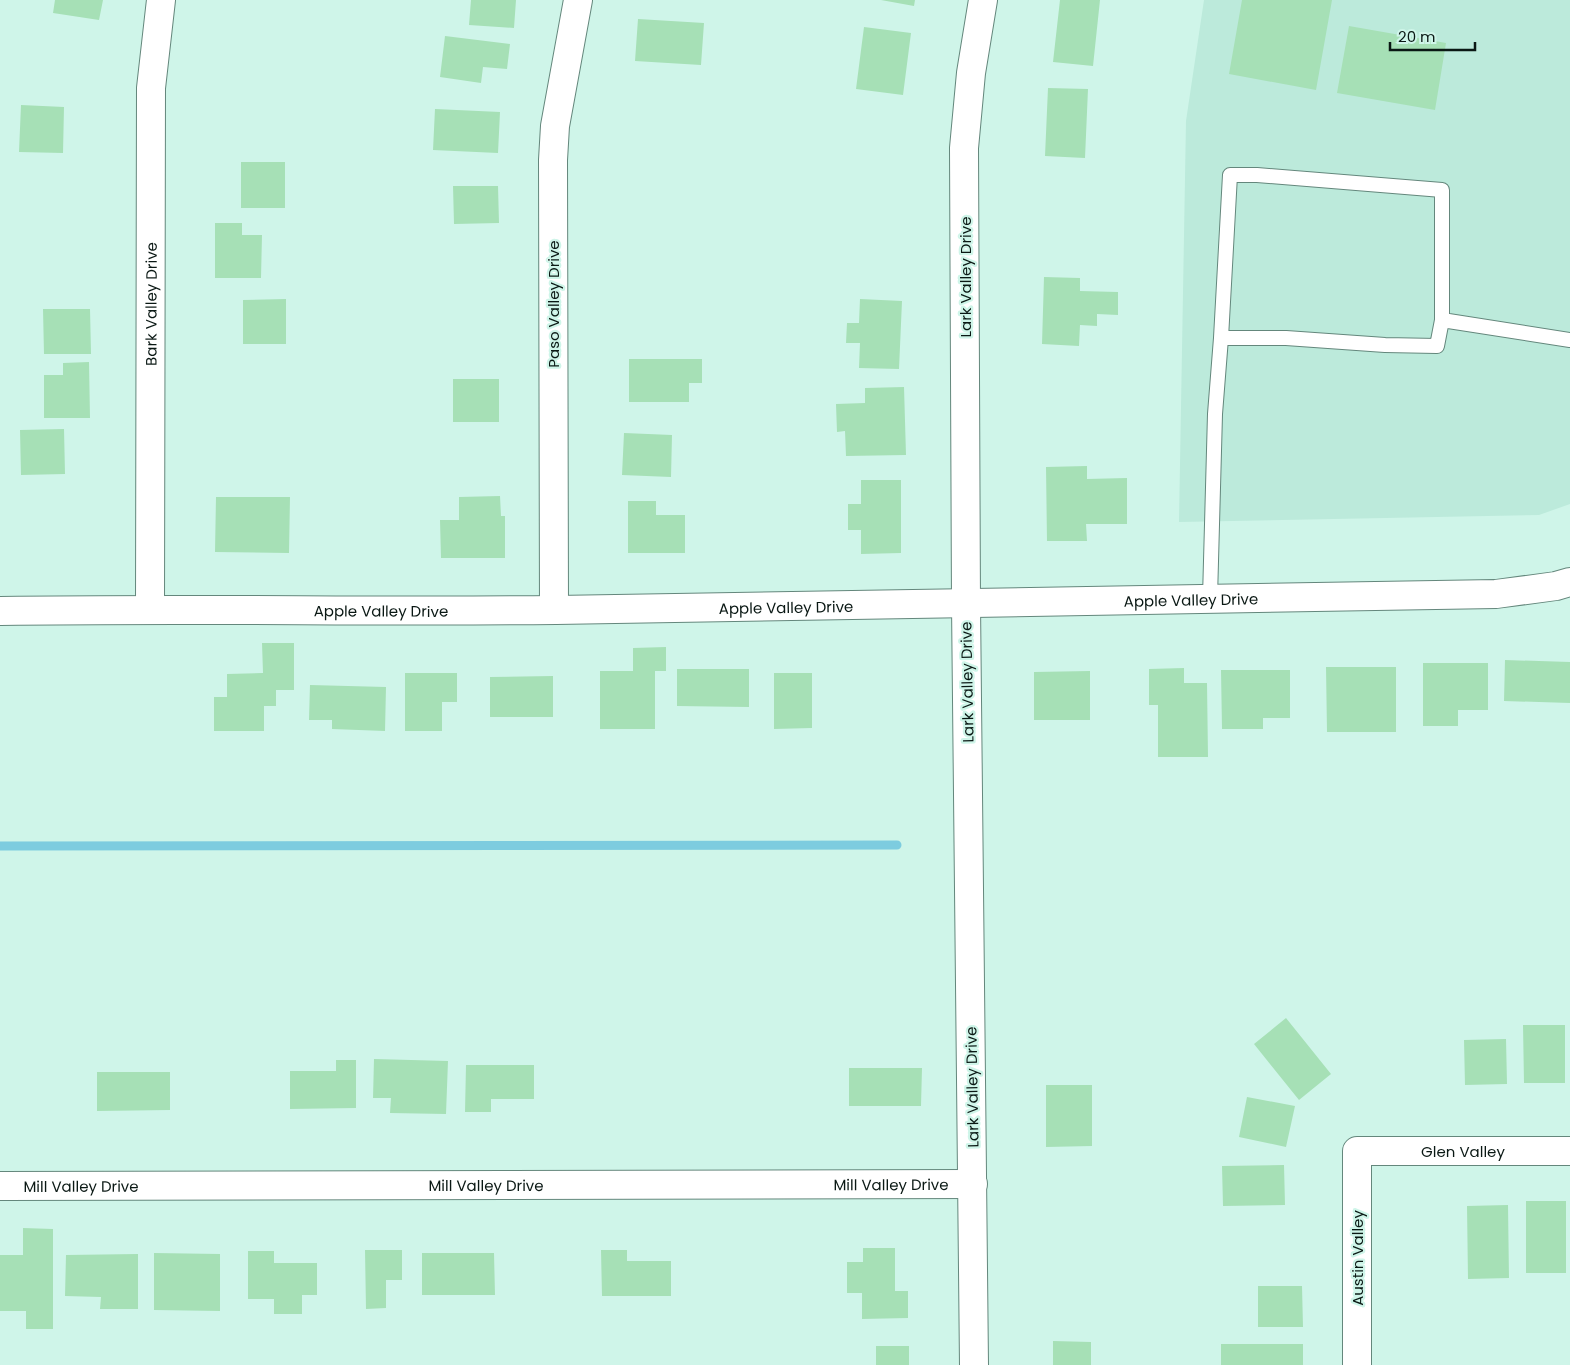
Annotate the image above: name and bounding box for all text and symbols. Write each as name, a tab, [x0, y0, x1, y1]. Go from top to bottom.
scale bar	[1390, 20, 1475, 52]
text: 20 m	[1398, 26, 1436, 47]
street label: Lark Valley Drive	[955, 217, 976, 337]
street label: Paso Valley Drive	[543, 240, 564, 368]
street label: Bark Valley Drive	[140, 242, 161, 366]
street label: Apple Valley Drive	[1123, 588, 1258, 611]
street label: Apple Valley Drive	[719, 595, 853, 619]
street label: Apple Valley Drive	[314, 600, 448, 621]
street label: Lark Valley Drive	[955, 621, 979, 743]
street label: Lark Valley Drive	[960, 1026, 984, 1148]
street label: Glen Valley	[1421, 1141, 1505, 1162]
street label: Mill Valley Drive	[428, 1174, 544, 1196]
street label: Mill Valley Drive	[833, 1174, 949, 1195]
street label: Mill Valley Drive	[23, 1175, 139, 1196]
street label: Austin Valley	[1347, 1210, 1368, 1306]

